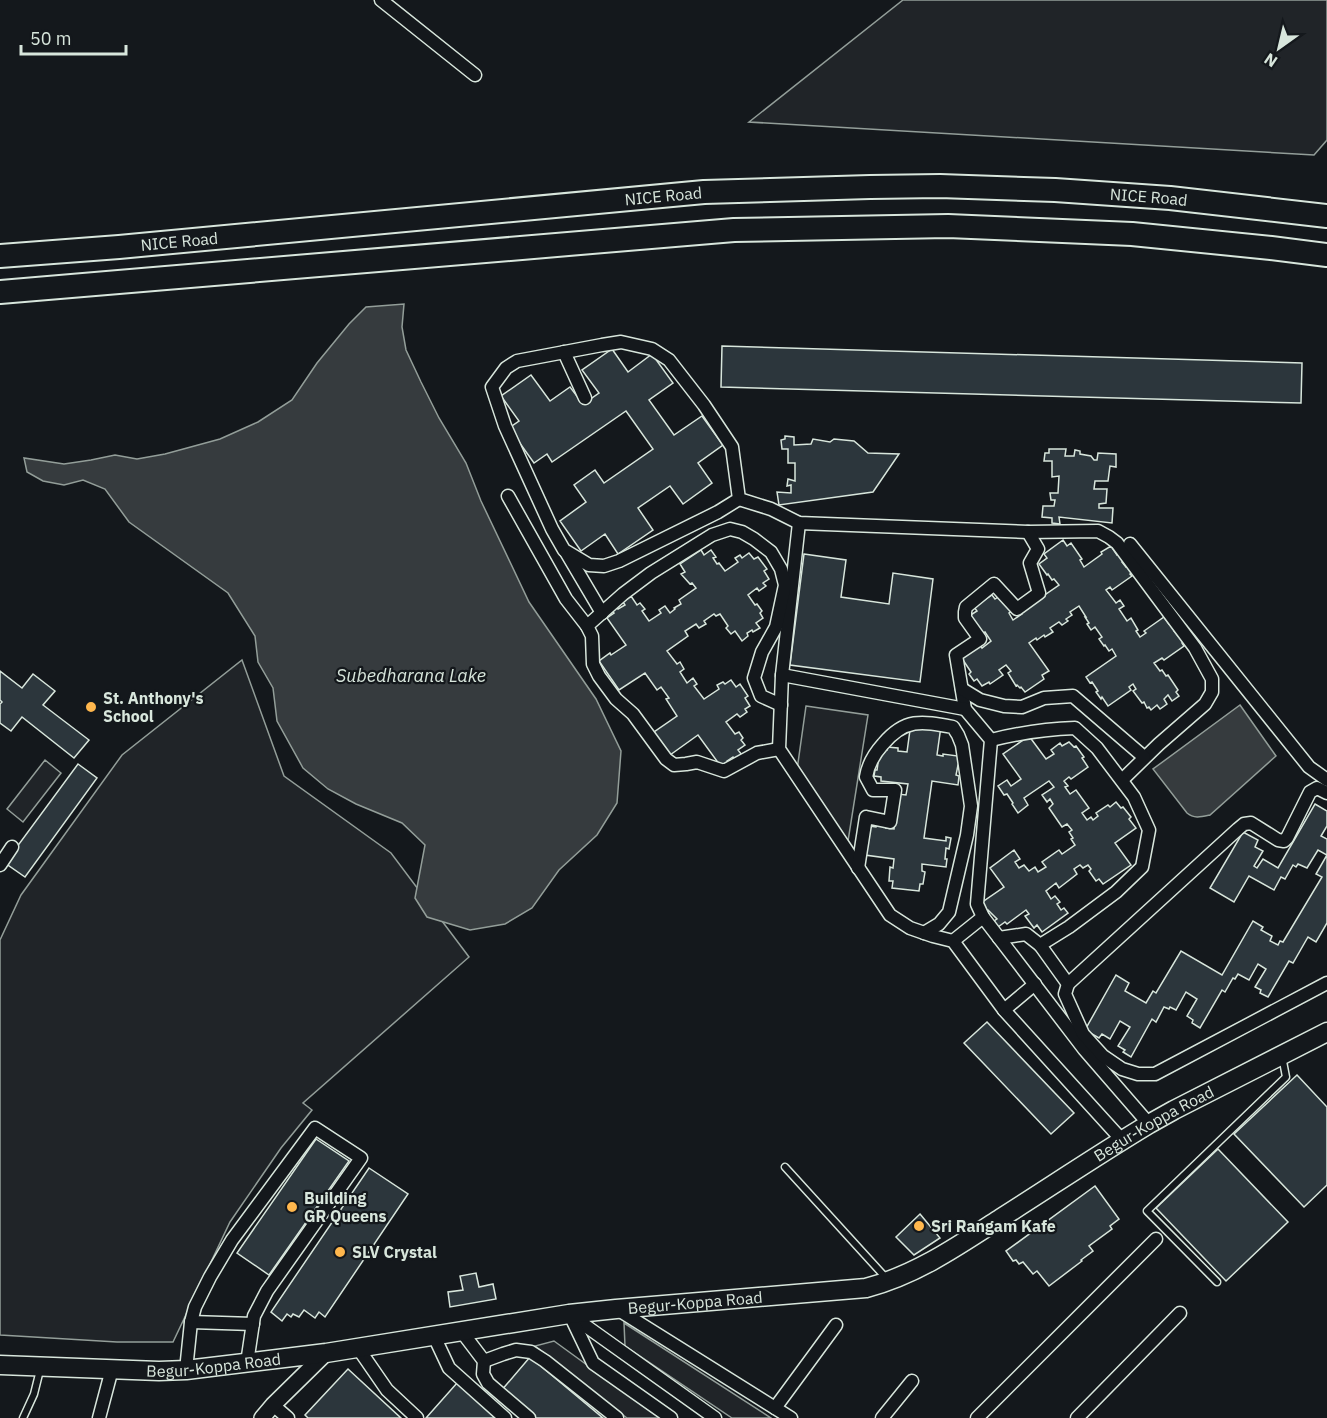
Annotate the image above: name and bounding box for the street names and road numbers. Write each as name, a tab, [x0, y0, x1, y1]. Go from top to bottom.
street label: NICE Road	[624, 182, 703, 209]
street label: NICE Road	[1109, 184, 1188, 210]
street label: NICE Road	[140, 228, 219, 255]
street label: Begur-Koppa Road	[1090, 1081, 1217, 1166]
street label: Begur-Koppa Road	[627, 1287, 763, 1318]
street label: Begur-Koppa Road	[146, 1349, 282, 1381]

